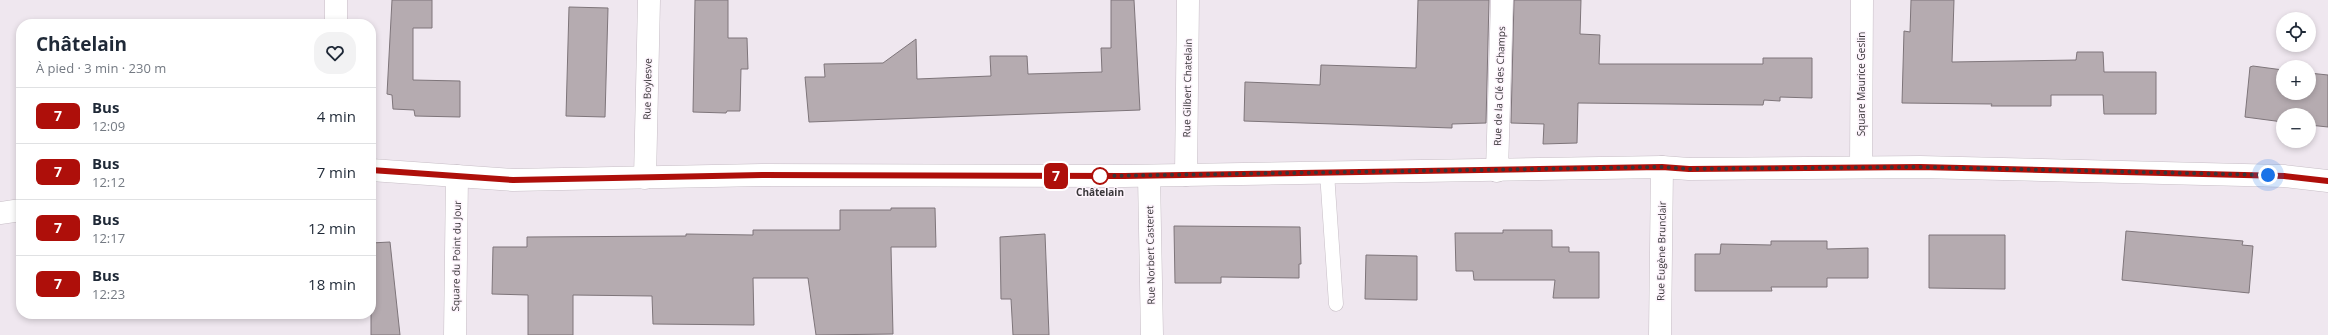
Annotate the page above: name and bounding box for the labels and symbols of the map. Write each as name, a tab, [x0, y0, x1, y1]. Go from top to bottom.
street label: Rue de la Clé des Champs	[1490, 26, 1508, 146]
street label: Square Maurice Geslin	[1854, 32, 1868, 136]
street label: Rue Gilbert Chatelain	[1179, 39, 1195, 137]
street label: Rue Boylesve	[639, 58, 655, 120]
line badge: 7	[1043, 163, 1069, 189]
your location	[2258, 165, 2278, 185]
marker: Châtelain	[1091, 167, 1109, 185]
place label: Châtelain	[1076, 185, 1124, 199]
street label: Square du Point du Jour	[448, 200, 464, 312]
street label: Rue Eugène Brunclair	[1653, 201, 1669, 301]
street label: Rue Norbert Casteret	[1142, 205, 1158, 305]

